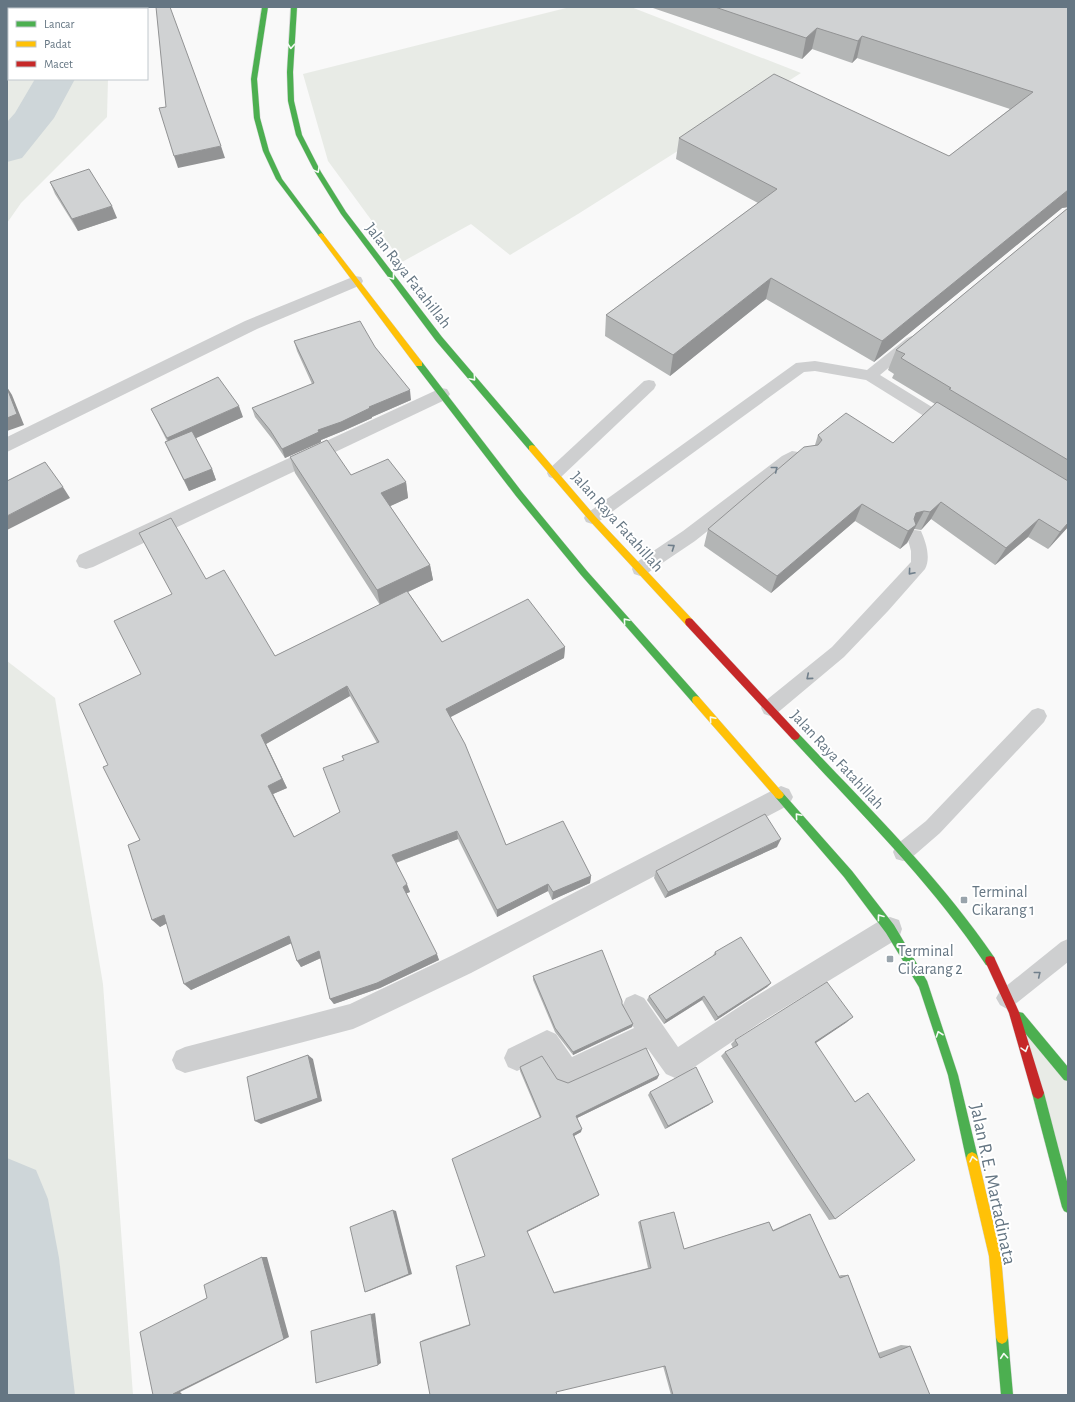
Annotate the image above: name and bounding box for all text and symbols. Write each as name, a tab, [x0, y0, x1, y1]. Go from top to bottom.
legend	[8, 8, 148, 80]
text: Lancar	[44, 18, 75, 30]
text: Padat	[44, 38, 71, 50]
one-way arrow	[287, 43, 296, 49]
text: Macet	[44, 58, 73, 70]
one-way arrow	[313, 166, 320, 174]
street label: Jalan Raya Fatahillah	[362, 220, 454, 332]
one-way arrow	[387, 272, 394, 279]
one-way arrow	[469, 373, 476, 381]
one-way arrow	[771, 466, 778, 473]
street label: Jalan Raya Fatahillah	[568, 469, 666, 575]
one-way arrow	[668, 545, 675, 552]
one-way arrow	[909, 567, 916, 575]
one-way arrow	[624, 618, 631, 626]
one-way arrow	[806, 672, 813, 679]
street label: Jalan Raya Fatahillah	[787, 707, 887, 813]
one-way arrow	[710, 716, 717, 723]
one-way arrow	[796, 814, 803, 821]
place label: Terminal Cikarang 1	[972, 884, 1035, 918]
marker: Terminal Cikarang 1	[959, 895, 969, 905]
one-way arrow	[878, 914, 885, 921]
place label: Terminal Cikarang 2	[898, 943, 963, 977]
marker: Terminal Cikarang 2	[885, 954, 895, 964]
one-way arrow	[1033, 971, 1040, 978]
one-way arrow	[936, 1030, 944, 1037]
one-way arrow	[1020, 1046, 1029, 1053]
street label: Jalan R.E. Martadinata	[966, 1102, 1019, 1267]
one-way arrow	[969, 1156, 977, 1162]
one-way arrow	[999, 1353, 1008, 1359]

